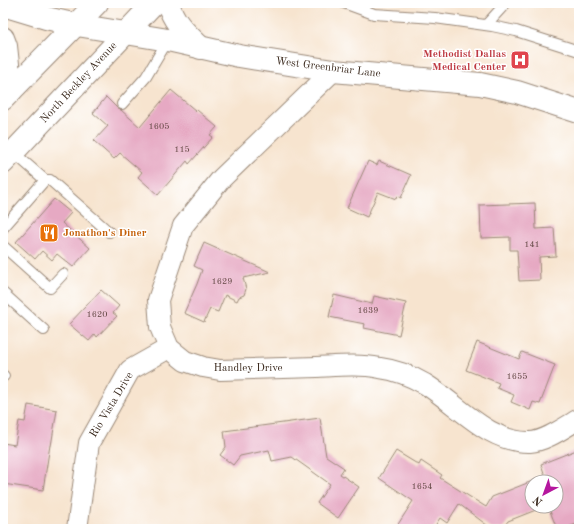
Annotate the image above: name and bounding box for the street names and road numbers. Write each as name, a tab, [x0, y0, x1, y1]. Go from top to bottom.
street label: North Beckley Avenue	[39, 40, 119, 126]
street label: West Greenbriar Lane	[275, 56, 381, 80]
street label: Handley Drive	[213, 363, 283, 374]
street label: Rio Vista Drive	[88, 370, 136, 440]

